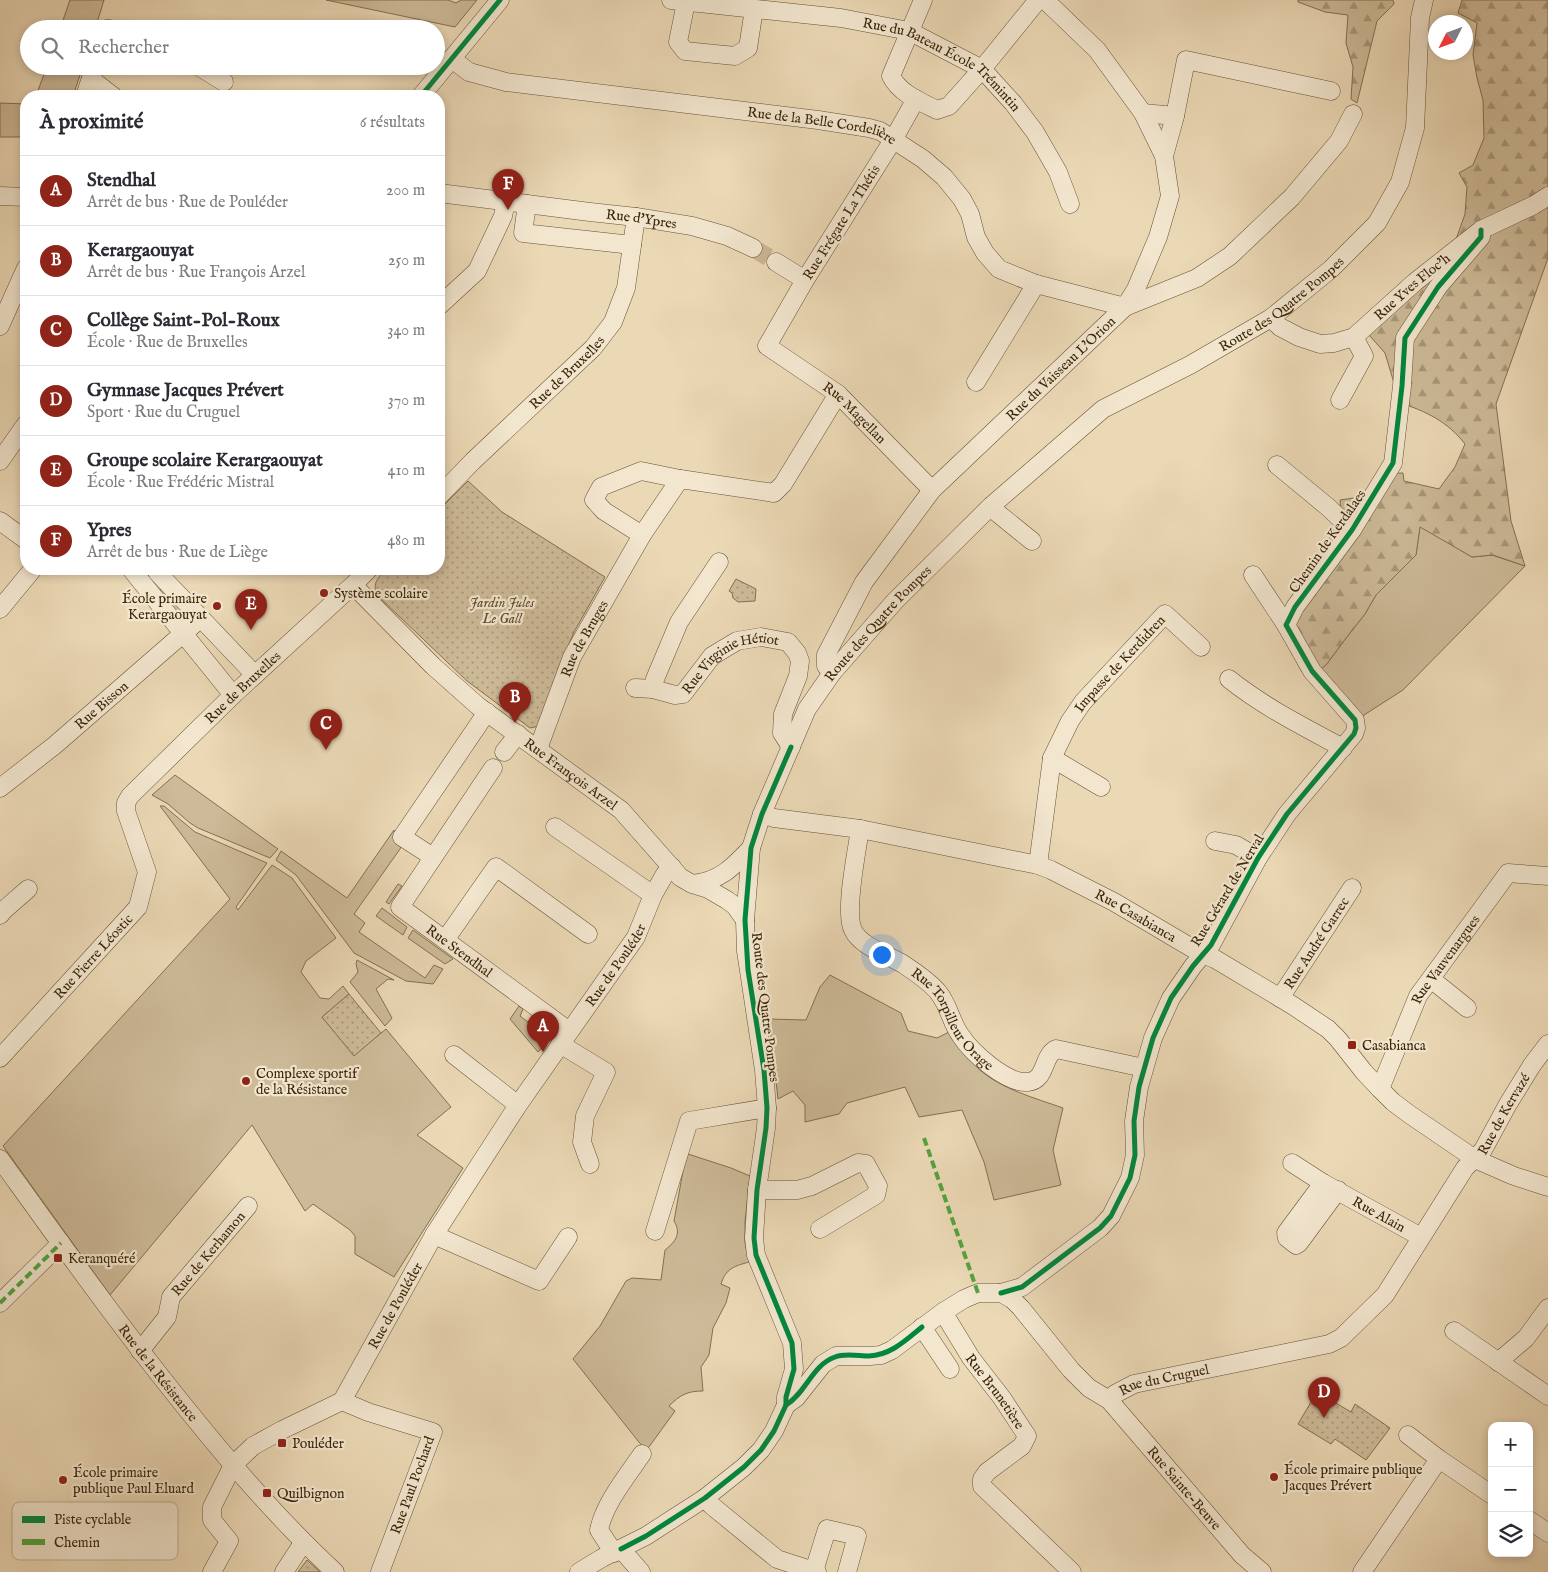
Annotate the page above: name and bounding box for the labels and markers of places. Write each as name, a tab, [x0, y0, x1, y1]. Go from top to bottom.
pin: F	[492, 169, 524, 210]
place label: Système scolaire	[334, 585, 428, 603]
marker: Système scolaire	[318, 587, 330, 599]
place label: École primaire Kerargaouyat	[122, 589, 208, 624]
pin: E	[235, 589, 267, 630]
marker: École primaire Kerargaouyat	[211, 600, 223, 612]
pin: B	[499, 682, 531, 723]
pin: C	[310, 709, 342, 750]
pin: A	[527, 1011, 559, 1052]
place label: Casabianca	[1362, 1037, 1427, 1055]
marker: Casabianca	[1346, 1039, 1358, 1051]
place label: Complexe sportif de la Résistance	[256, 1065, 360, 1099]
marker: Complexe sportif de la Résistance	[240, 1075, 252, 1087]
place label: Keranquéré	[68, 1250, 136, 1268]
marker: Keranquéré	[52, 1252, 64, 1264]
pin: D	[1308, 1377, 1340, 1418]
place label: Pouléder	[292, 1435, 344, 1453]
marker: Pouléder	[276, 1437, 288, 1449]
place label: École primaire publique Jacques Prévert	[1282, 1460, 1423, 1495]
place label: École primaire publique Paul Eluard	[73, 1463, 194, 1498]
marker: École primaire publique Jacques Prévert	[1268, 1471, 1280, 1483]
marker: École primaire publique Paul Eluard	[57, 1474, 69, 1486]
place label: Quilbignon	[277, 1485, 345, 1503]
marker: Quilbignon	[261, 1487, 273, 1499]

